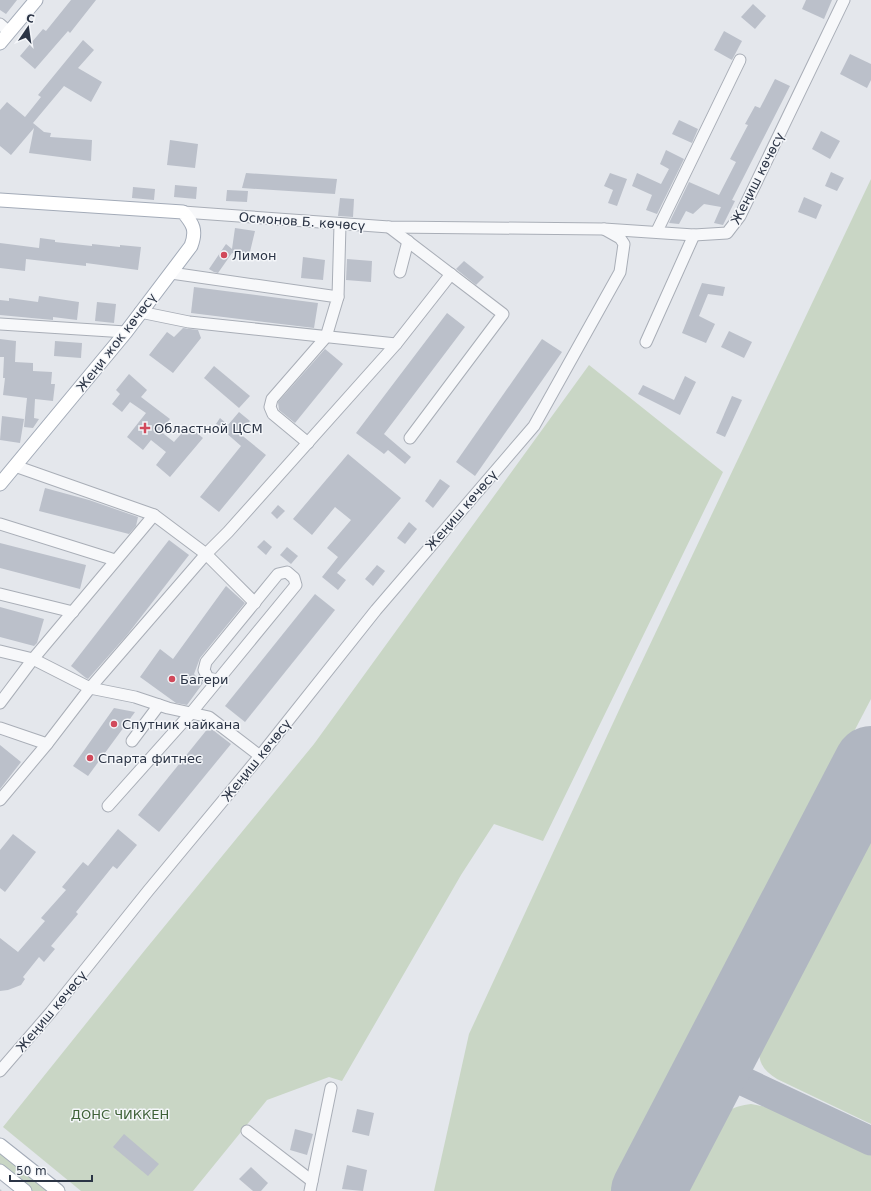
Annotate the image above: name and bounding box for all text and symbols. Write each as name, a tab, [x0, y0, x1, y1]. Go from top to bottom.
north arrow	[8, 8, 48, 48]
text: С	[25, 12, 36, 26]
street label: Жеңиш көчөсү	[728, 129, 787, 227]
street label: Осмонов Б. көчөсү	[238, 210, 366, 233]
place label: Лимон	[232, 248, 276, 263]
marker: Лимон	[219, 250, 229, 260]
street label: Жеңи жок көчөсү	[73, 290, 160, 395]
place label: Областной ЦСМ	[154, 421, 263, 436]
marker: Областной ЦСМ	[139, 422, 151, 434]
street label: Жеңиш көчөсү	[422, 467, 500, 553]
place label: Багери	[180, 672, 228, 687]
marker: Багери	[167, 674, 177, 684]
street label: Жеңиш көчөсү	[219, 716, 294, 804]
place label: Спутник чайкана	[122, 717, 240, 732]
marker: Спутник чайкана	[109, 719, 119, 729]
place label: Спарта фитнес	[98, 751, 202, 766]
marker: Спарта фитнес	[85, 753, 95, 763]
street label: Жеңиш көчөсү	[13, 967, 90, 1055]
park label: ДОНС ЧИККЕН	[71, 1107, 169, 1122]
scale bar	[10, 1157, 92, 1183]
text: 50 m	[16, 1164, 47, 1178]

